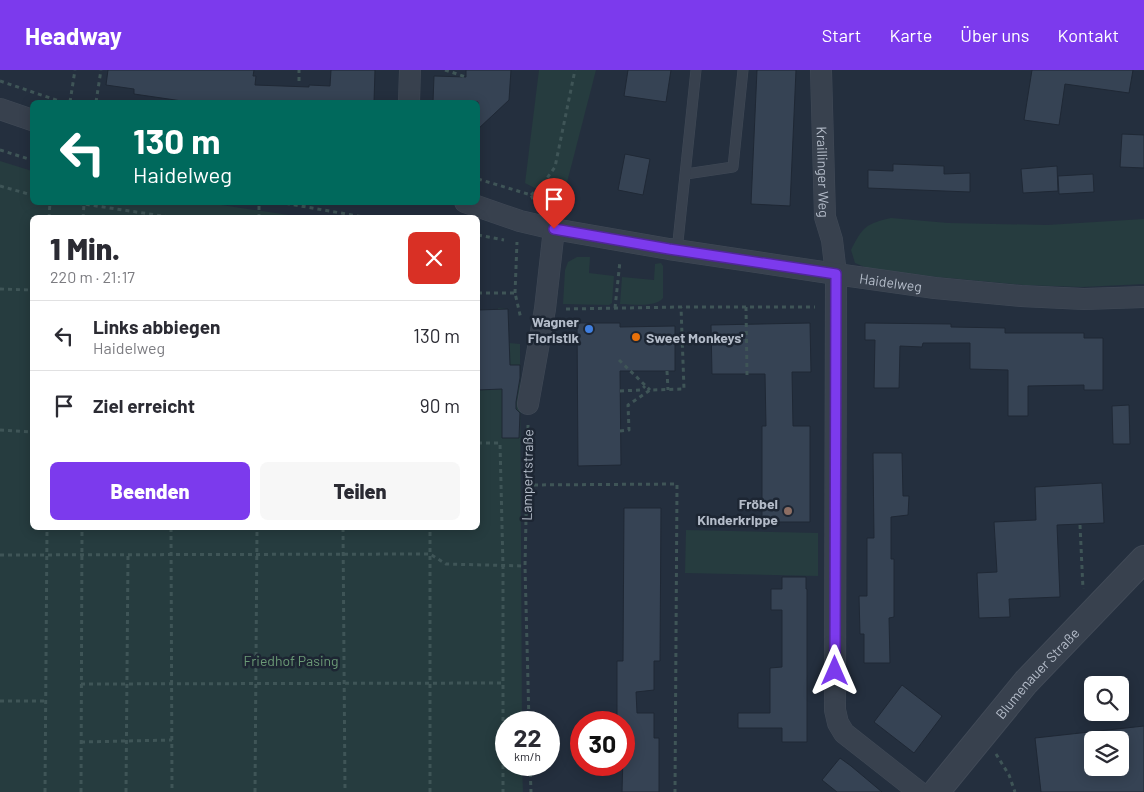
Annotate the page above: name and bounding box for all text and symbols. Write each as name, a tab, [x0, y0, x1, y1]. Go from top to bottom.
text: Headway	[25, 21, 122, 50]
text: Start	[822, 24, 861, 46]
text: Karte	[889, 24, 932, 46]
text: Über uns	[960, 24, 1029, 46]
text: Kontakt	[1057, 24, 1119, 46]
text: 130 m	[133, 119, 220, 161]
icon: left	[50, 120, 115, 185]
street label: Kraillinger Weg	[814, 126, 834, 218]
text: Haidelweg	[133, 161, 232, 187]
pin	[533, 178, 575, 229]
icon: arrive	[540, 185, 568, 213]
text: 1 Min.	[50, 230, 120, 266]
button: close	[408, 232, 460, 284]
text: 220 m · 21:17	[50, 267, 135, 286]
street label: Haidelweg	[858, 269, 923, 295]
place label: Wagner Floristik	[528, 313, 580, 346]
text: Links abbiegen	[93, 315, 220, 338]
icon: left	[50, 322, 78, 350]
marker: Wagner Floristik	[583, 323, 595, 335]
text: 130 m	[413, 324, 460, 347]
place label: Sweet Monkeys'	[646, 329, 744, 346]
marker: Sweet Monkeys'	[630, 331, 642, 343]
text: Haidelweg	[93, 338, 165, 357]
icon: arrive	[50, 392, 78, 420]
text: Ziel erreicht	[93, 394, 195, 417]
text: 90 m	[420, 394, 460, 417]
street label: Lampertstraße	[518, 429, 536, 521]
button: Beenden	[50, 462, 250, 520]
button: Teilen	[260, 462, 460, 520]
place label: Fröbel Kinderkrippe	[697, 495, 778, 528]
marker: Fröbel Kinderkrippe	[782, 505, 794, 517]
street label: Blumenauer Straße	[991, 624, 1082, 722]
position arrow	[808, 644, 860, 696]
park label: Friedhof Pasing	[243, 652, 339, 669]
map controls	[1084, 676, 1129, 776]
button: search	[1084, 676, 1129, 721]
speed limit sign: 30	[570, 711, 635, 776]
text: 22	[513, 722, 542, 752]
button: layers	[1084, 731, 1129, 776]
text: km/h	[514, 749, 541, 763]

